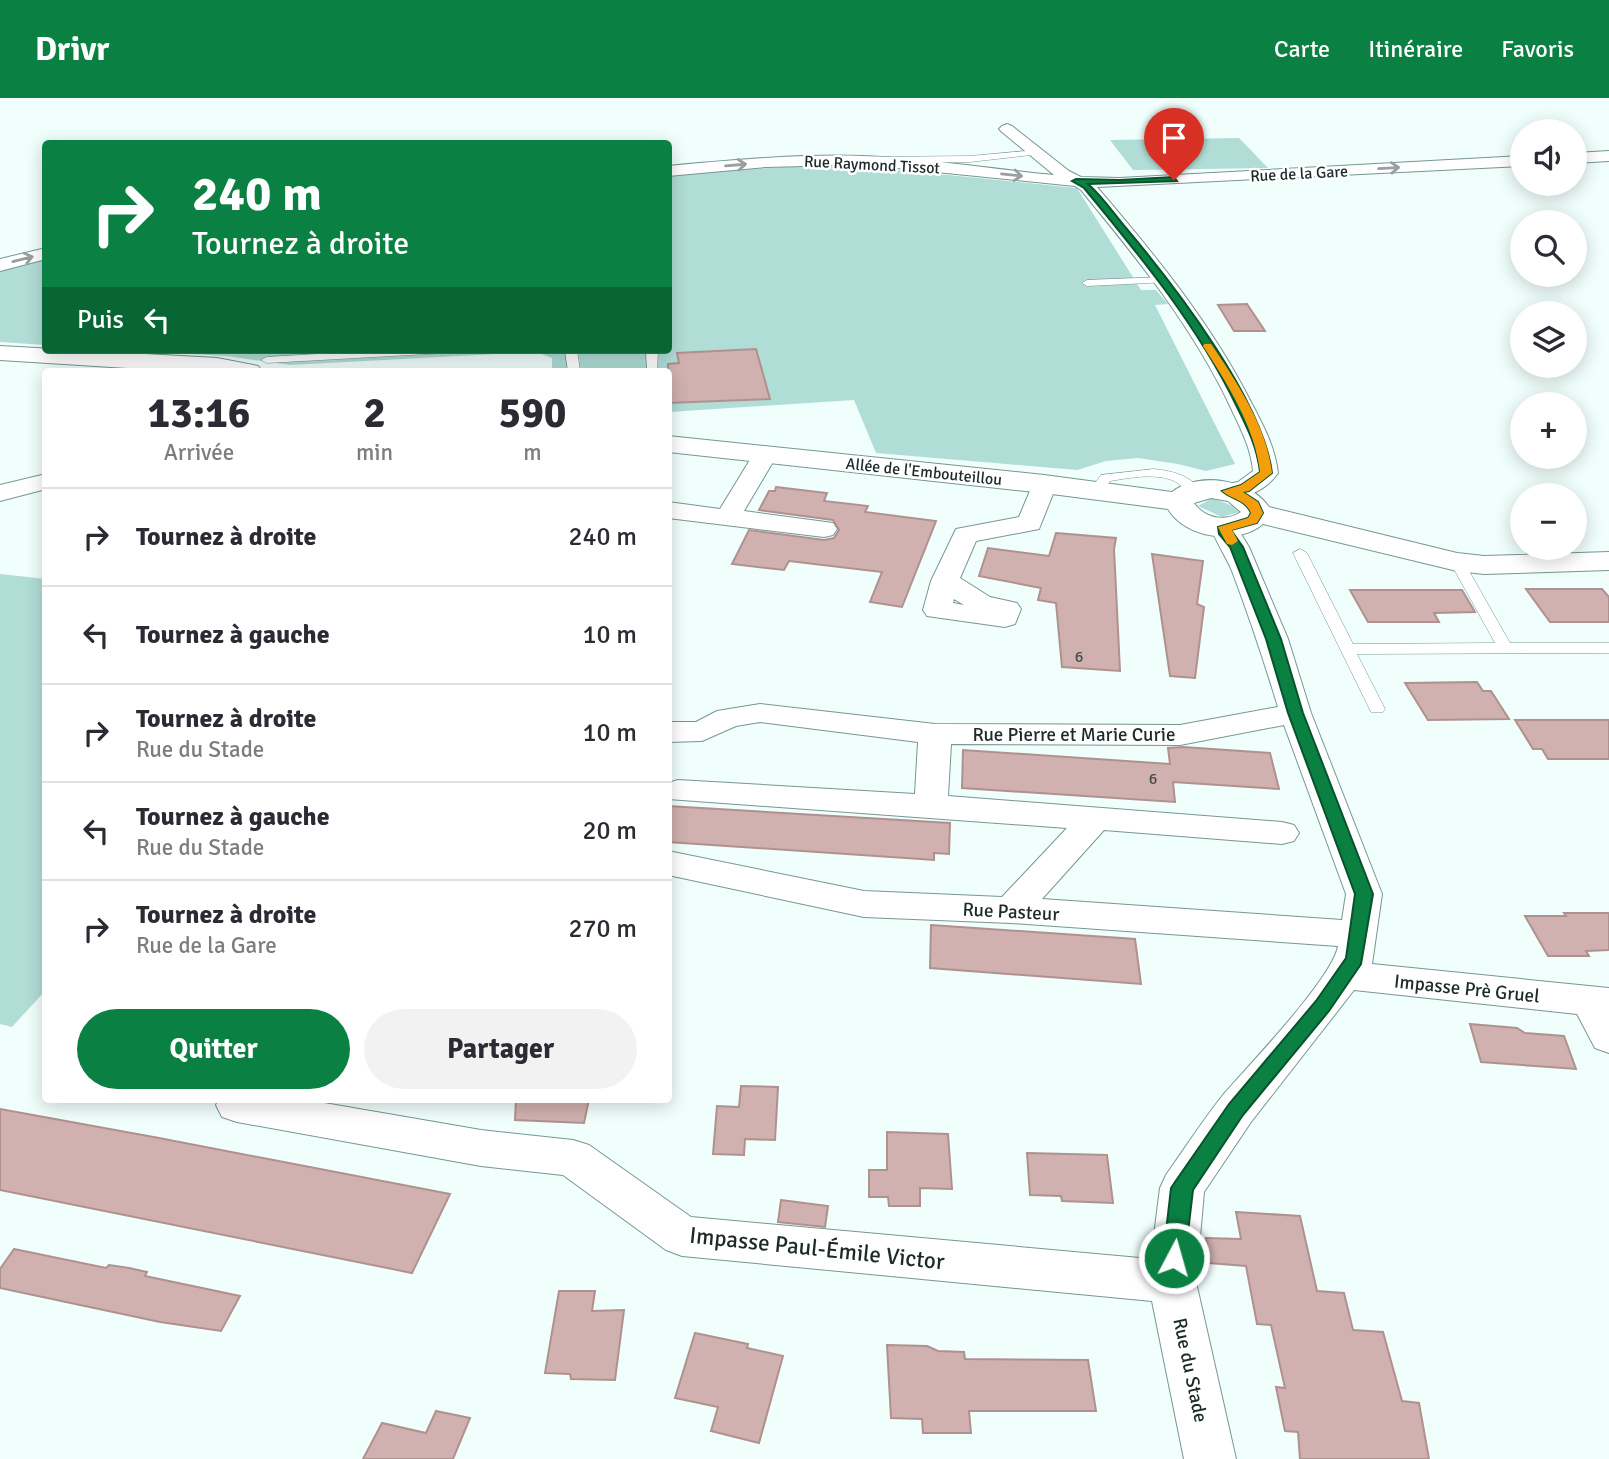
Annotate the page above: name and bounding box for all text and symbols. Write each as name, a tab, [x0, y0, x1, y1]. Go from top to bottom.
text: Drivr	[35, 29, 109, 70]
text: Carte	[1274, 34, 1330, 64]
text: Itinéraire	[1368, 34, 1463, 64]
text: Favoris	[1501, 34, 1574, 64]
pin	[1144, 108, 1204, 180]
icon: arrive	[1155, 119, 1193, 157]
map controls	[1510, 119, 1587, 560]
button: sound	[1510, 119, 1587, 196]
street label: Rue Raymond Tissot	[803, 151, 941, 179]
one-way arrow	[725, 158, 747, 171]
street label: Rue de la Gare	[1250, 161, 1348, 187]
one-way arrow	[1377, 161, 1400, 174]
text: 240 m	[192, 164, 322, 224]
icon: right	[77, 168, 168, 259]
one-way arrow	[1000, 169, 1023, 182]
button: search	[1510, 210, 1587, 287]
text: Tournez à droite	[192, 224, 409, 263]
one-way arrow	[11, 252, 34, 265]
icon: left	[138, 301, 176, 339]
button: layers	[1510, 301, 1587, 378]
text: Puis	[77, 304, 124, 336]
text: 13:16	[147, 388, 251, 439]
text: 2	[363, 388, 386, 439]
text: 590	[498, 388, 567, 439]
button: +	[1510, 392, 1587, 469]
text: Arrivée	[164, 438, 234, 467]
text: min	[356, 438, 393, 467]
text: m	[523, 438, 542, 467]
street label: Allée de l'Embouteillou	[845, 454, 1003, 490]
button: −	[1510, 483, 1587, 560]
icon: right	[77, 518, 115, 556]
text: Tournez à droite	[136, 521, 316, 553]
text: 240 m	[568, 521, 637, 553]
icon: left	[77, 616, 115, 654]
text: Tournez à gauche	[136, 619, 330, 651]
text: 10 m	[582, 619, 637, 651]
house number: 6	[1075, 647, 1083, 667]
text: Tournez à droite	[136, 703, 316, 735]
icon: right	[77, 714, 115, 752]
text: 10 m	[582, 717, 637, 749]
street label: Rue Pierre et Marie Curie	[972, 723, 1176, 747]
text: Rue du Stade	[136, 735, 264, 764]
house number: 6	[1149, 769, 1157, 789]
text: Tournez à gauche	[136, 801, 330, 833]
icon: left	[77, 812, 115, 850]
text: 20 m	[582, 815, 637, 847]
text: Rue du Stade	[136, 833, 264, 862]
street label: Rue Pasteur	[962, 897, 1060, 927]
text: Tournez à droite	[136, 899, 316, 931]
icon: right	[77, 910, 115, 948]
text: 270 m	[568, 913, 637, 945]
text: Rue de la Gare	[136, 931, 277, 960]
street label: Impasse Prè Gruel	[1393, 969, 1541, 1009]
button: Quitter	[77, 1009, 350, 1089]
button: Partager	[364, 1009, 637, 1089]
street label: Impasse Paul-Émile Victor	[688, 1221, 946, 1276]
position arrow	[1137, 1221, 1211, 1295]
street label: Rue du Stade	[1167, 1316, 1213, 1425]

